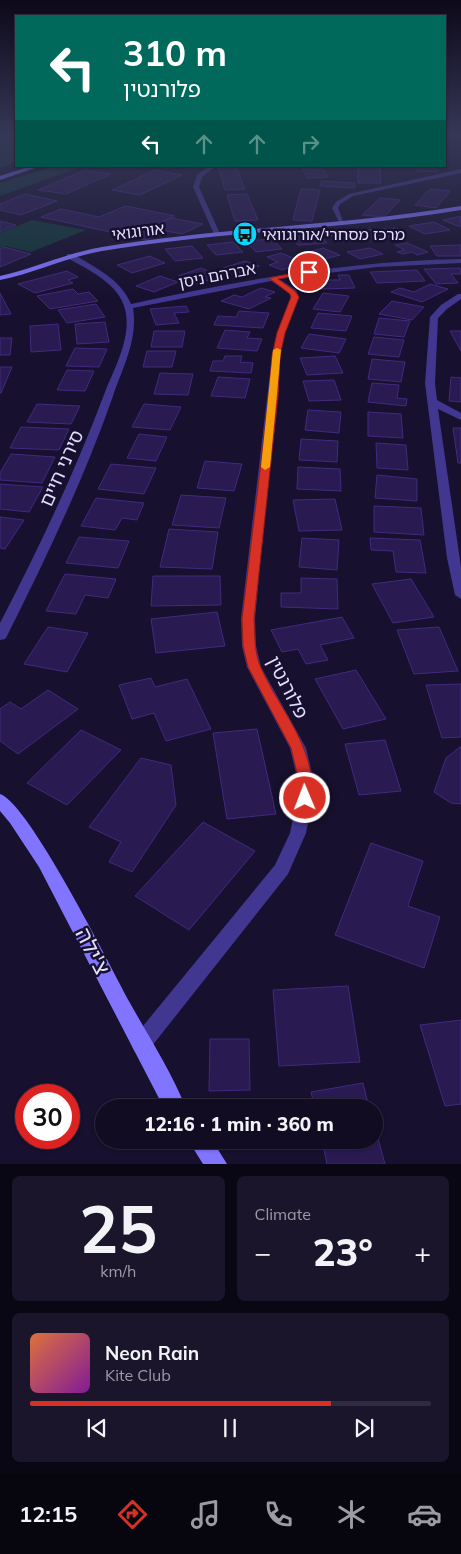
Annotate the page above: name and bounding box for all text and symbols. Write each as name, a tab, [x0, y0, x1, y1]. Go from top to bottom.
text: 310 m	[123, 31, 227, 75]
icon: left	[40, 35, 105, 100]
text: פלורנטין	[123, 75, 201, 103]
icon: left	[137, 130, 165, 158]
icon: ahead	[190, 130, 218, 158]
icon: ahead	[243, 130, 271, 158]
icon: right	[296, 130, 324, 158]
street label: אורוגואי	[110, 218, 166, 244]
bus stop icon: מרכז מסחרי/אורוגוואי	[232, 221, 258, 247]
place label: מרכז מסחרי/אורוגוואי	[262, 224, 405, 244]
pin	[288, 251, 330, 293]
street label: אברהם ניסן	[177, 258, 257, 292]
icon: arrive	[295, 258, 323, 286]
street label: סירני חיים	[34, 426, 88, 510]
street label: פלורנטין	[262, 652, 314, 722]
position arrow	[278, 771, 330, 823]
street label: צ'ילה	[69, 923, 117, 979]
speed limit sign: 30	[15, 1084, 80, 1149]
text: 12:16 · 1 min · 360 m	[144, 1112, 334, 1136]
text: 25	[79, 1188, 157, 1269]
text: Climate	[255, 1204, 311, 1224]
text: 23°	[313, 1228, 373, 1276]
text: −	[255, 1235, 271, 1270]
text: +	[414, 1235, 431, 1270]
text: km/h	[100, 1261, 136, 1281]
text: Neon Rain	[105, 1341, 199, 1365]
text: Kite Club	[105, 1365, 171, 1385]
icon: previous	[83, 1414, 111, 1442]
icon: pause	[216, 1414, 244, 1442]
icon: next	[350, 1414, 378, 1442]
icon: directions	[115, 1497, 150, 1532]
icon: music	[188, 1497, 223, 1532]
icon: phone	[261, 1497, 296, 1532]
icon: climate	[334, 1497, 369, 1532]
icon: car	[407, 1497, 442, 1532]
text: 12:15	[19, 1500, 77, 1528]

